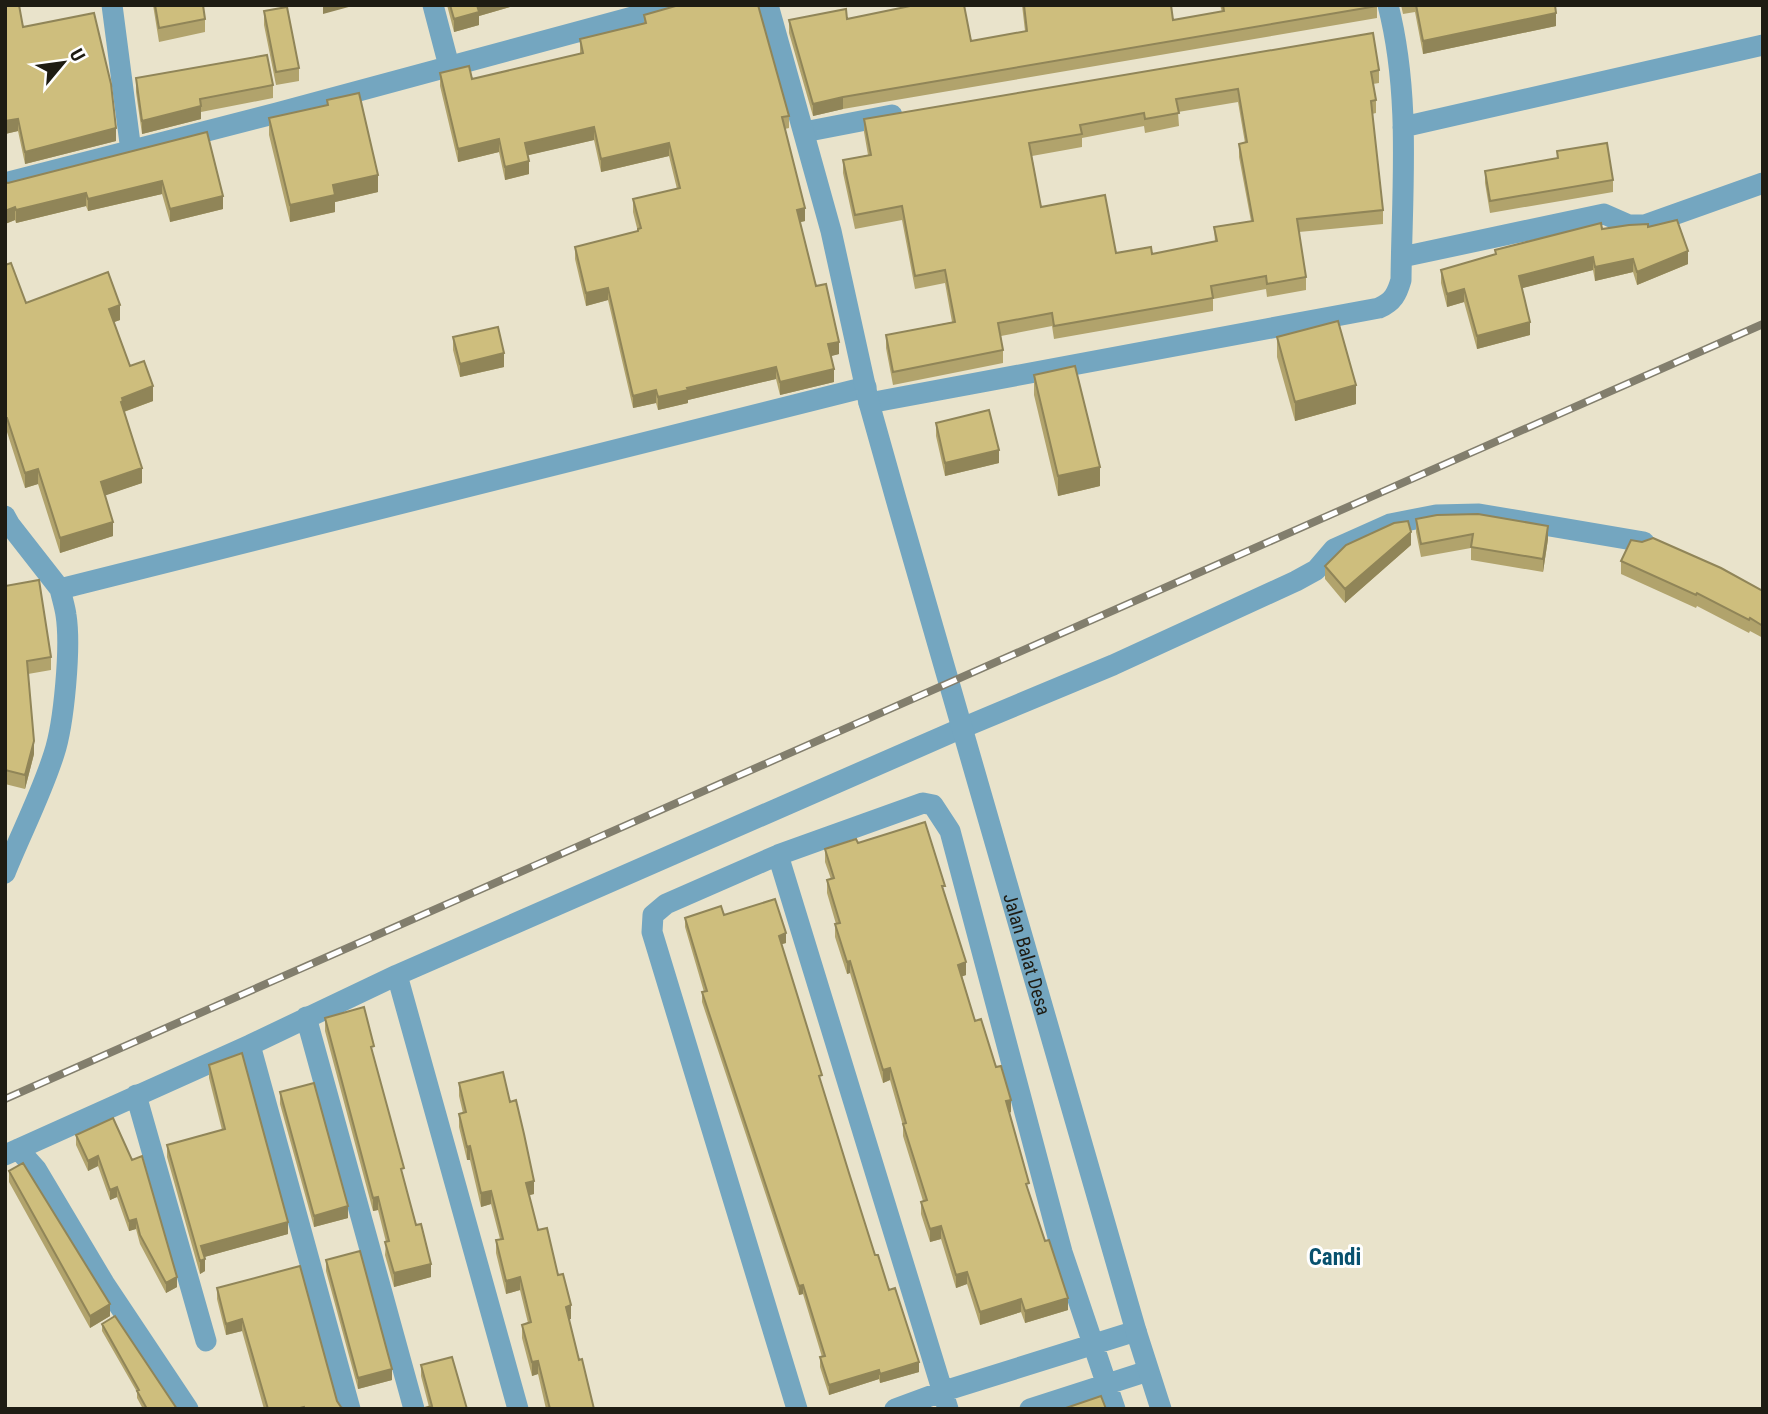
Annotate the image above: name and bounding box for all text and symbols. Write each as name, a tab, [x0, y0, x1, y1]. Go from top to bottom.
north arrow	[28, 28, 98, 98]
text: U	[65, 45, 90, 65]
street label: Jalan Balat Desa	[999, 890, 1056, 1018]
district label: Candi	[1309, 1244, 1361, 1271]

